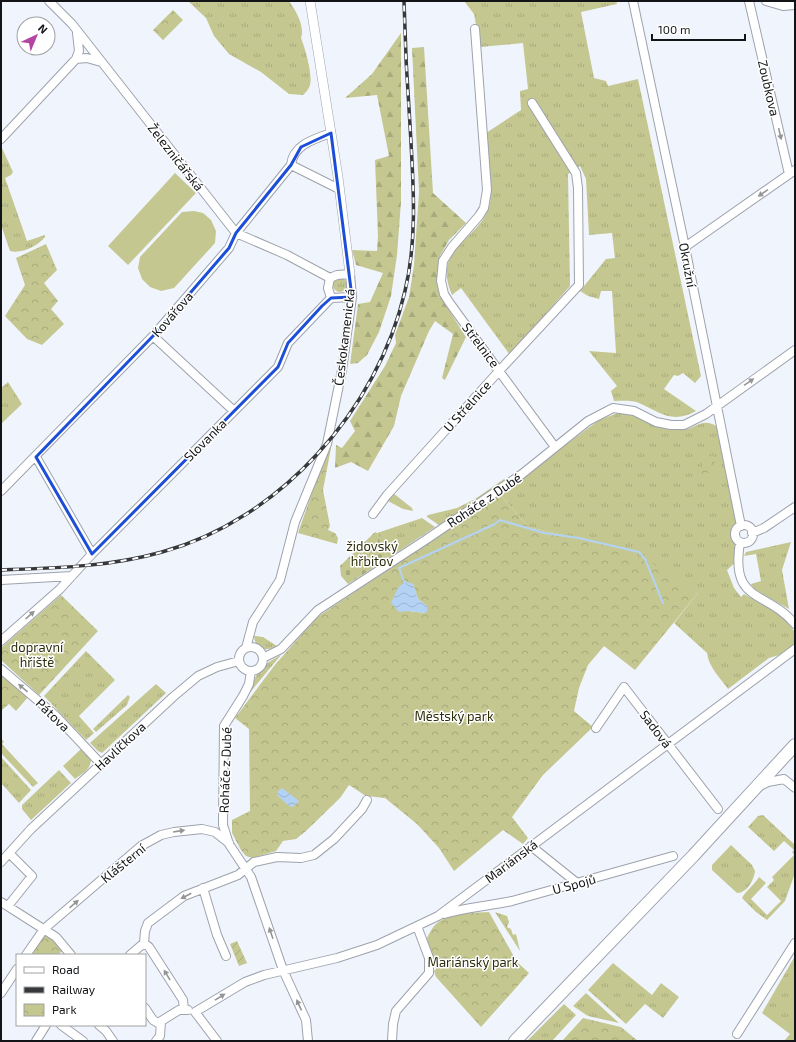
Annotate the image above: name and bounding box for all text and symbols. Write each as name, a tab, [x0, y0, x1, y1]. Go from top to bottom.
north arrow	[16, 16, 56, 56]
scale bar	[652, 16, 745, 42]
text: N	[36, 21, 51, 36]
text: 100 m	[658, 22, 690, 36]
street label: Zoubkova	[755, 58, 783, 118]
street label: Železničářská	[145, 120, 207, 194]
one-way arrow	[777, 129, 783, 141]
one-way arrow	[758, 189, 768, 197]
street label: Okružní	[676, 241, 700, 290]
street label: Českokamenická	[330, 287, 358, 387]
street label: Kovářova	[148, 288, 196, 340]
street label: Střelnice	[459, 319, 503, 371]
street label: U Střelnice	[440, 377, 494, 435]
one-way arrow	[744, 378, 754, 386]
street label: Slovanka	[180, 415, 230, 465]
street label: Roháče z Dubé	[444, 469, 524, 531]
park label: židovský hřbitov	[346, 538, 398, 569]
one-way arrow	[25, 611, 35, 620]
park label: dopravní hřiště	[11, 639, 64, 670]
one-way arrow	[18, 683, 29, 692]
street label: Pátova	[33, 695, 73, 735]
street label: Sadová	[637, 707, 675, 751]
park label: Městský park	[414, 708, 494, 724]
street label: Havlíčkova	[91, 718, 149, 774]
street label: Roháče z Dubé	[216, 727, 234, 813]
one-way arrow	[173, 828, 185, 834]
street label: Mariánská	[481, 836, 541, 886]
street label: Klášterní	[97, 840, 149, 886]
street label: U Spojů	[550, 871, 598, 897]
one-way arrow	[180, 893, 191, 899]
one-way arrow	[69, 900, 78, 909]
one-way arrow	[267, 927, 273, 939]
legend	[16, 954, 146, 1026]
park label: Mariánský park	[428, 954, 519, 970]
text: Road	[52, 962, 80, 976]
one-way arrow	[163, 970, 171, 980]
text: Railway	[52, 982, 96, 996]
one-way arrow	[214, 994, 226, 1001]
one-way arrow	[296, 999, 302, 1010]
text: Park	[52, 1002, 77, 1016]

